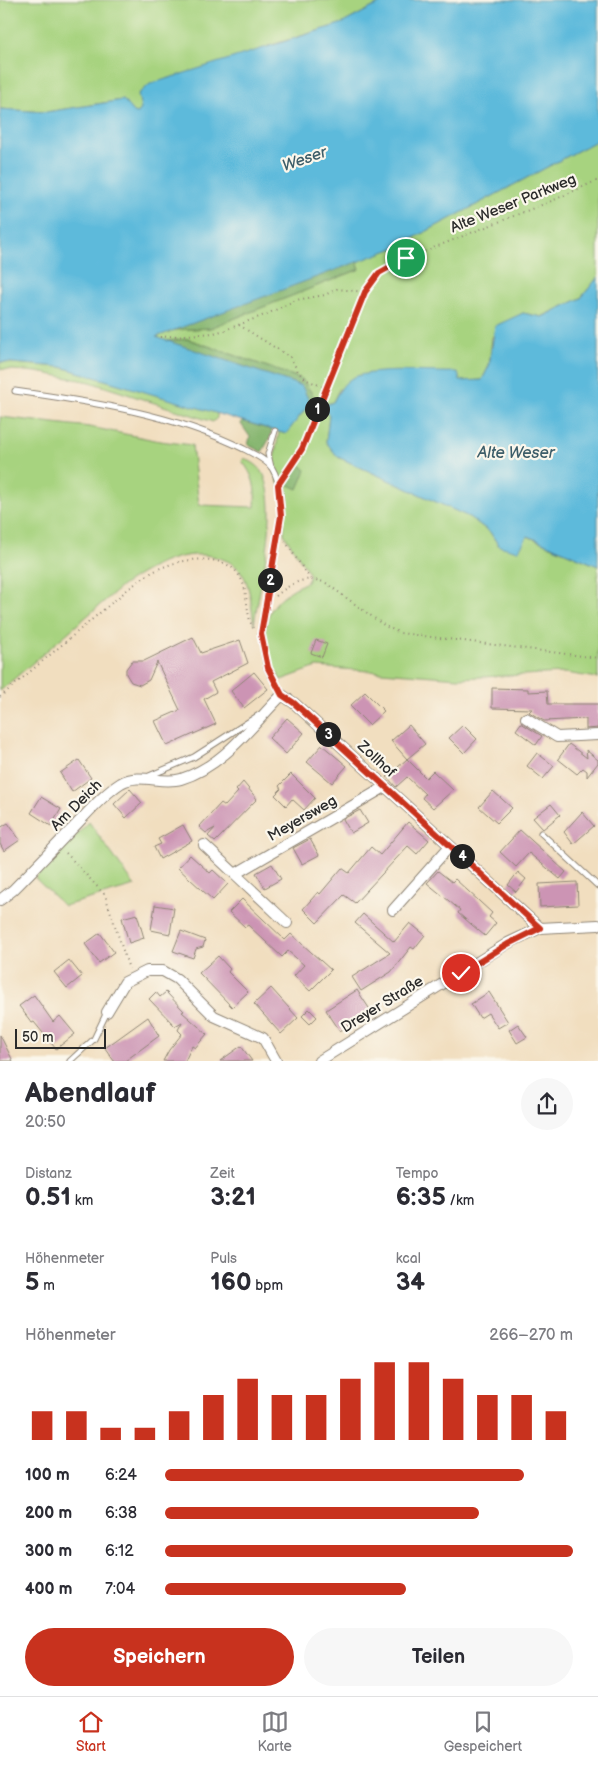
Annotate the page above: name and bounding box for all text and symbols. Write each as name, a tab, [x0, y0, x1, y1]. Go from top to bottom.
water label: Weser	[280, 143, 331, 176]
street label: Alte Weser Parkweg	[447, 170, 579, 237]
pin	[385, 237, 427, 279]
icon: arrive	[392, 244, 420, 272]
pin: 1	[304, 396, 330, 422]
text: 1	[315, 401, 320, 418]
water label: Alte Weser	[476, 444, 556, 463]
pin: 2	[258, 568, 282, 592]
text: 2	[266, 572, 275, 589]
pin: 3	[316, 722, 340, 746]
text: 3	[324, 726, 333, 743]
street label: Zollhof	[353, 736, 400, 782]
street label: Am Deich	[47, 776, 106, 835]
street label: Meyersweg	[264, 791, 340, 846]
pin: 4	[450, 844, 474, 868]
text: 4	[458, 848, 467, 865]
pin	[440, 952, 482, 994]
icon: check	[447, 959, 475, 987]
street label: Dreyer Straße	[338, 972, 427, 1037]
scale bar	[15, 1026, 106, 1049]
text: 50 m	[22, 1029, 54, 1046]
text: Abendlauf	[25, 1077, 156, 1110]
button: share	[521, 1078, 573, 1130]
text: 20:50	[25, 1113, 66, 1132]
text: Distanz	[25, 1165, 72, 1182]
text: Zeit	[210, 1165, 235, 1182]
text: Tempo	[396, 1165, 439, 1182]
text: 0.51	[25, 1182, 71, 1213]
text: 3:21	[210, 1182, 256, 1213]
text: 6:35	[396, 1182, 446, 1213]
text: km	[71, 1192, 93, 1209]
text: /km	[446, 1192, 474, 1209]
text: Höhenmeter	[25, 1250, 104, 1267]
text: Puls	[210, 1250, 237, 1267]
text: kcal	[396, 1250, 421, 1267]
text: 5	[25, 1267, 39, 1298]
text: 160	[210, 1267, 252, 1298]
text: 34	[396, 1267, 425, 1298]
text: m	[39, 1277, 55, 1294]
text: bpm	[252, 1277, 283, 1294]
text: Höhenmeter	[25, 1326, 115, 1345]
text: 266–270 m	[489, 1326, 573, 1345]
text: 100 m	[25, 1466, 70, 1485]
text: 6:24	[105, 1466, 137, 1485]
text: 200 m	[25, 1504, 72, 1523]
text: 6:38	[105, 1504, 137, 1523]
text: 300 m	[25, 1542, 72, 1561]
text: 6:12	[105, 1542, 134, 1561]
text: 400 m	[25, 1580, 72, 1599]
text: 7:04	[105, 1580, 135, 1599]
button: Speichern	[25, 1628, 294, 1686]
button: Teilen	[304, 1628, 573, 1686]
tab: Start	[76, 1708, 106, 1755]
tab: Karte	[258, 1708, 292, 1755]
tab: Gespeichert	[444, 1708, 522, 1755]

